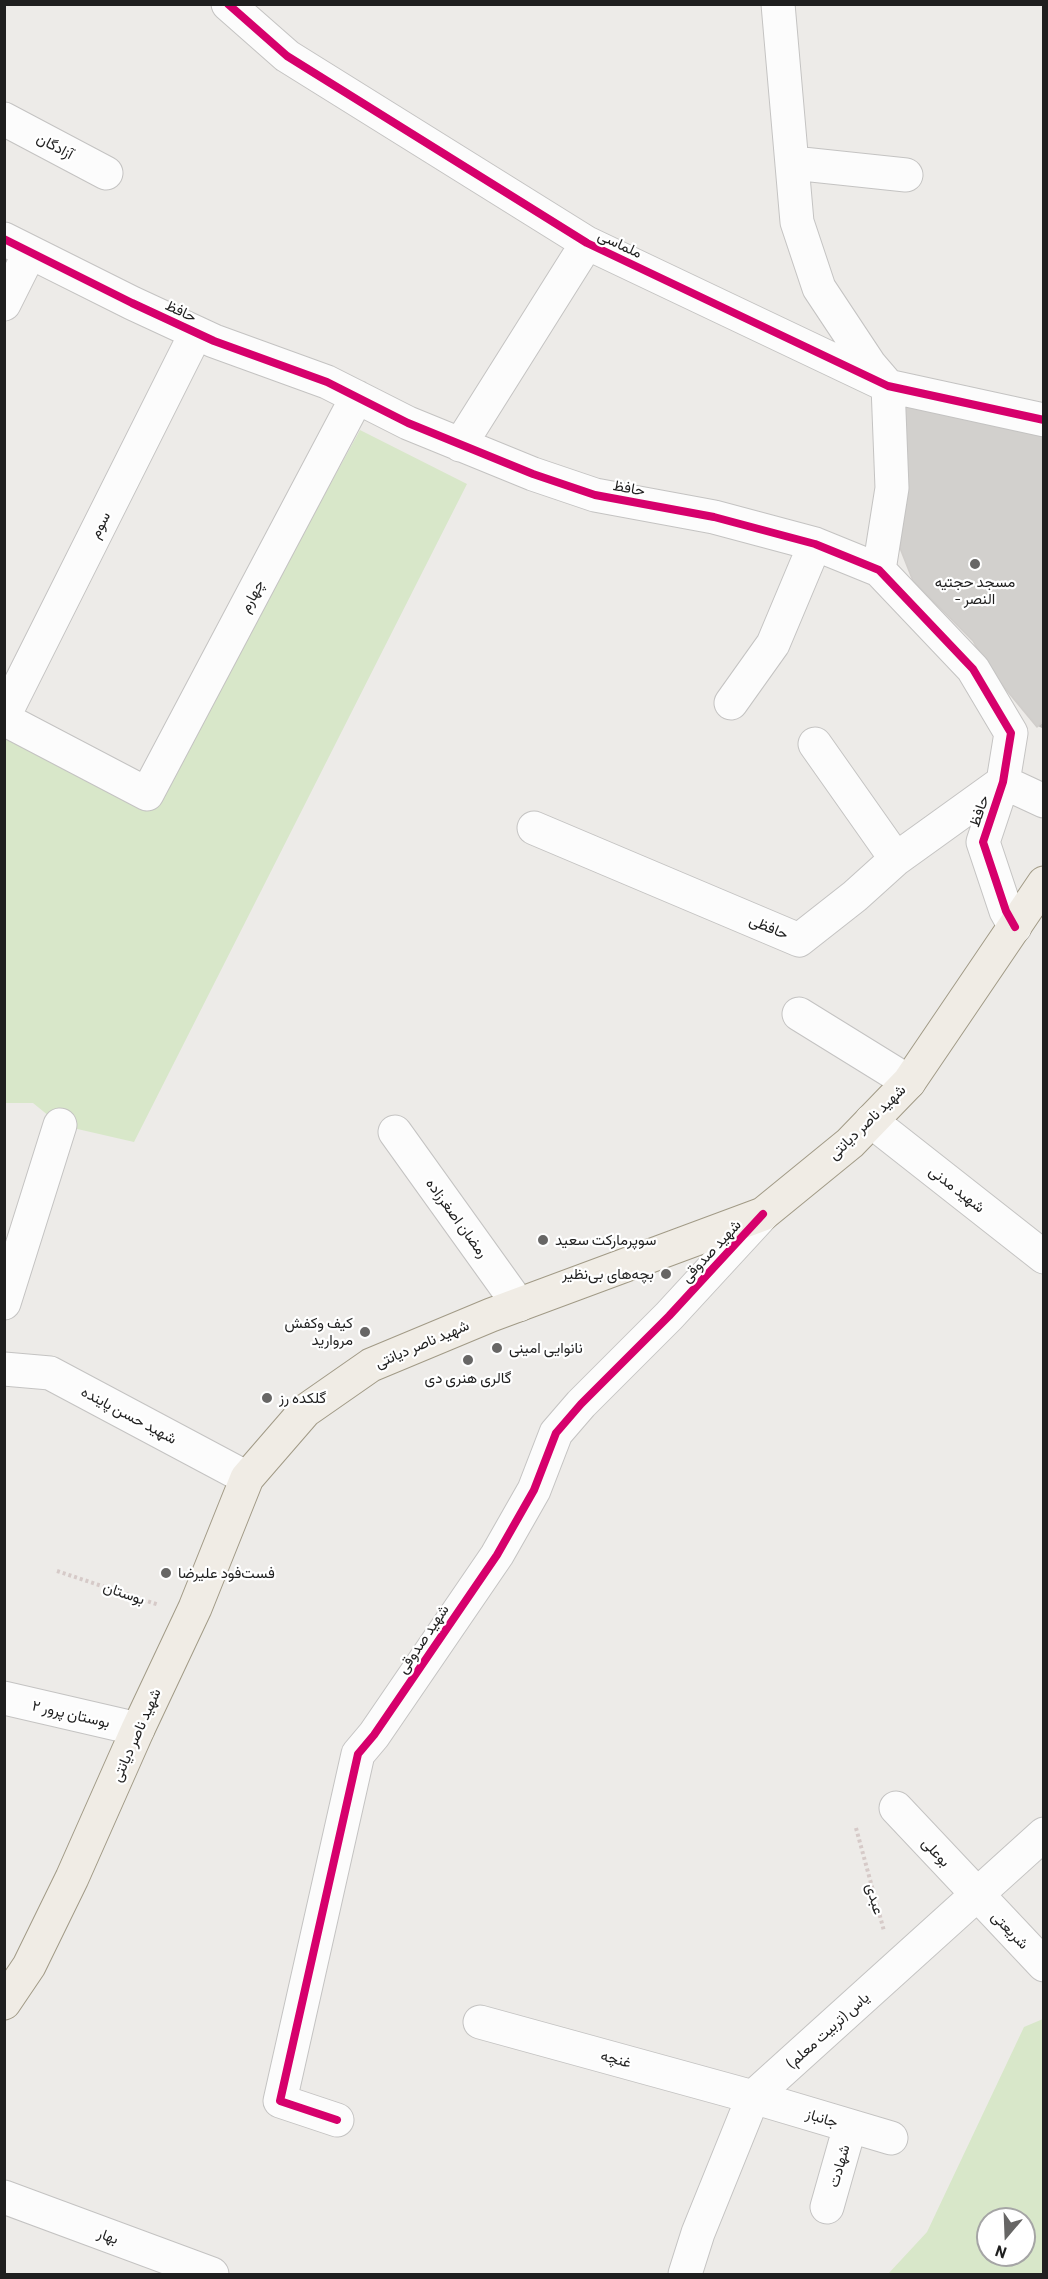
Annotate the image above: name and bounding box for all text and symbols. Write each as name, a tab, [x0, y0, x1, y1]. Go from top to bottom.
street label: آزادگان	[34, 129, 76, 163]
street label: ملماسی	[595, 226, 645, 262]
street label: حافظ	[163, 296, 199, 326]
street label: حافظ	[612, 476, 646, 500]
street label: سوم	[86, 509, 114, 541]
marker: مسجد حجتیه - النصر	[968, 557, 982, 571]
place label: مسجد حجتیه - النصر	[935, 573, 1015, 608]
street label: چهارم	[236, 577, 268, 615]
street label: حافظ	[965, 793, 993, 829]
street label: حافظی	[747, 911, 791, 943]
street label: شهید ناصر دیانتی	[825, 1081, 909, 1163]
street label: شهید مدنی	[926, 1162, 988, 1216]
street label: رمضان اصغرزاده	[422, 1175, 492, 1261]
street label: شهید صدوقی	[677, 1216, 745, 1286]
place label: سوپرمارکت سعید	[555, 1231, 656, 1249]
marker: سوپرمارکت سعید	[536, 1233, 550, 1247]
place label: بچه‌های بی‌نظیر	[562, 1265, 654, 1283]
marker: بچه‌های بی‌نظیر	[659, 1267, 673, 1281]
place label: کیف و‌کفش مروارید	[285, 1314, 353, 1349]
street label: شهید ناصر دیانتی	[372, 1316, 472, 1372]
marker: کیف و‌کفش مروارید	[358, 1325, 372, 1339]
place label: نانوایی امینی	[509, 1339, 583, 1357]
marker: نانوایی امینی	[490, 1341, 504, 1355]
marker: گالری هنری دی	[461, 1353, 475, 1367]
place label: گالری هنری دی	[425, 1369, 511, 1387]
street label: شهید حسن پاینده	[78, 1382, 180, 1448]
place label: گلکده رز	[279, 1389, 326, 1407]
marker: گلکده رز	[260, 1391, 274, 1405]
place label: فست‌فود علیرضا	[178, 1564, 275, 1582]
marker: فست‌فود علیرضا	[159, 1566, 173, 1580]
street label: بوستان	[101, 1578, 147, 1608]
street label: شهید صدوقی	[393, 1601, 453, 1677]
street label: شهید ناصر دیانتی	[107, 1685, 165, 1785]
street label: بوستان پرور ۲	[30, 1696, 112, 1732]
street label: بوعلی	[918, 1834, 954, 1870]
street label: عبدی	[862, 1881, 888, 1917]
street label: شریعتی	[988, 1907, 1032, 1953]
street label: یاس (تربیت معلم)	[783, 1988, 873, 2072]
street label: غنچه	[599, 2046, 633, 2072]
street label: جانباز	[804, 2105, 840, 2131]
street label: شهادت	[824, 2143, 854, 2189]
north arrow	[976, 2207, 1036, 2267]
street label: بهار	[95, 2224, 121, 2248]
text: N	[993, 2242, 1009, 2263]

